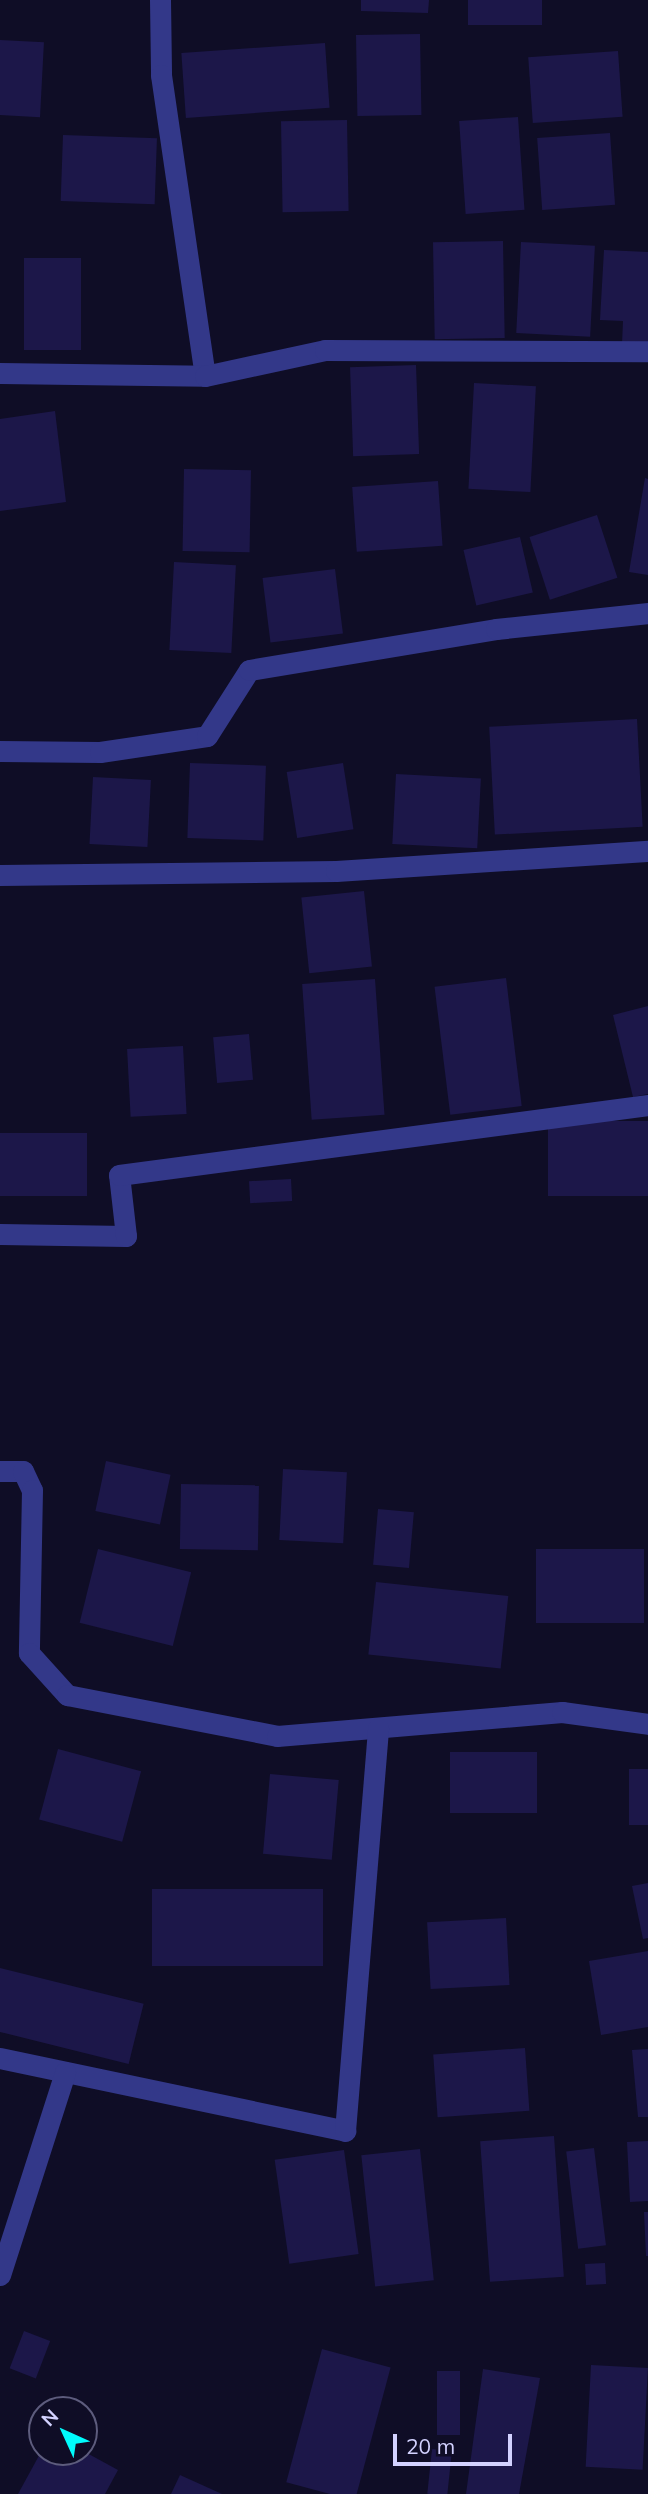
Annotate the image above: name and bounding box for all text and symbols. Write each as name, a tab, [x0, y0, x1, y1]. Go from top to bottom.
north arrow	[28, 2396, 98, 2466]
text: N	[36, 2404, 63, 2431]
scale bar	[396, 2420, 515, 2464]
text: 20 m	[406, 2433, 455, 2459]

